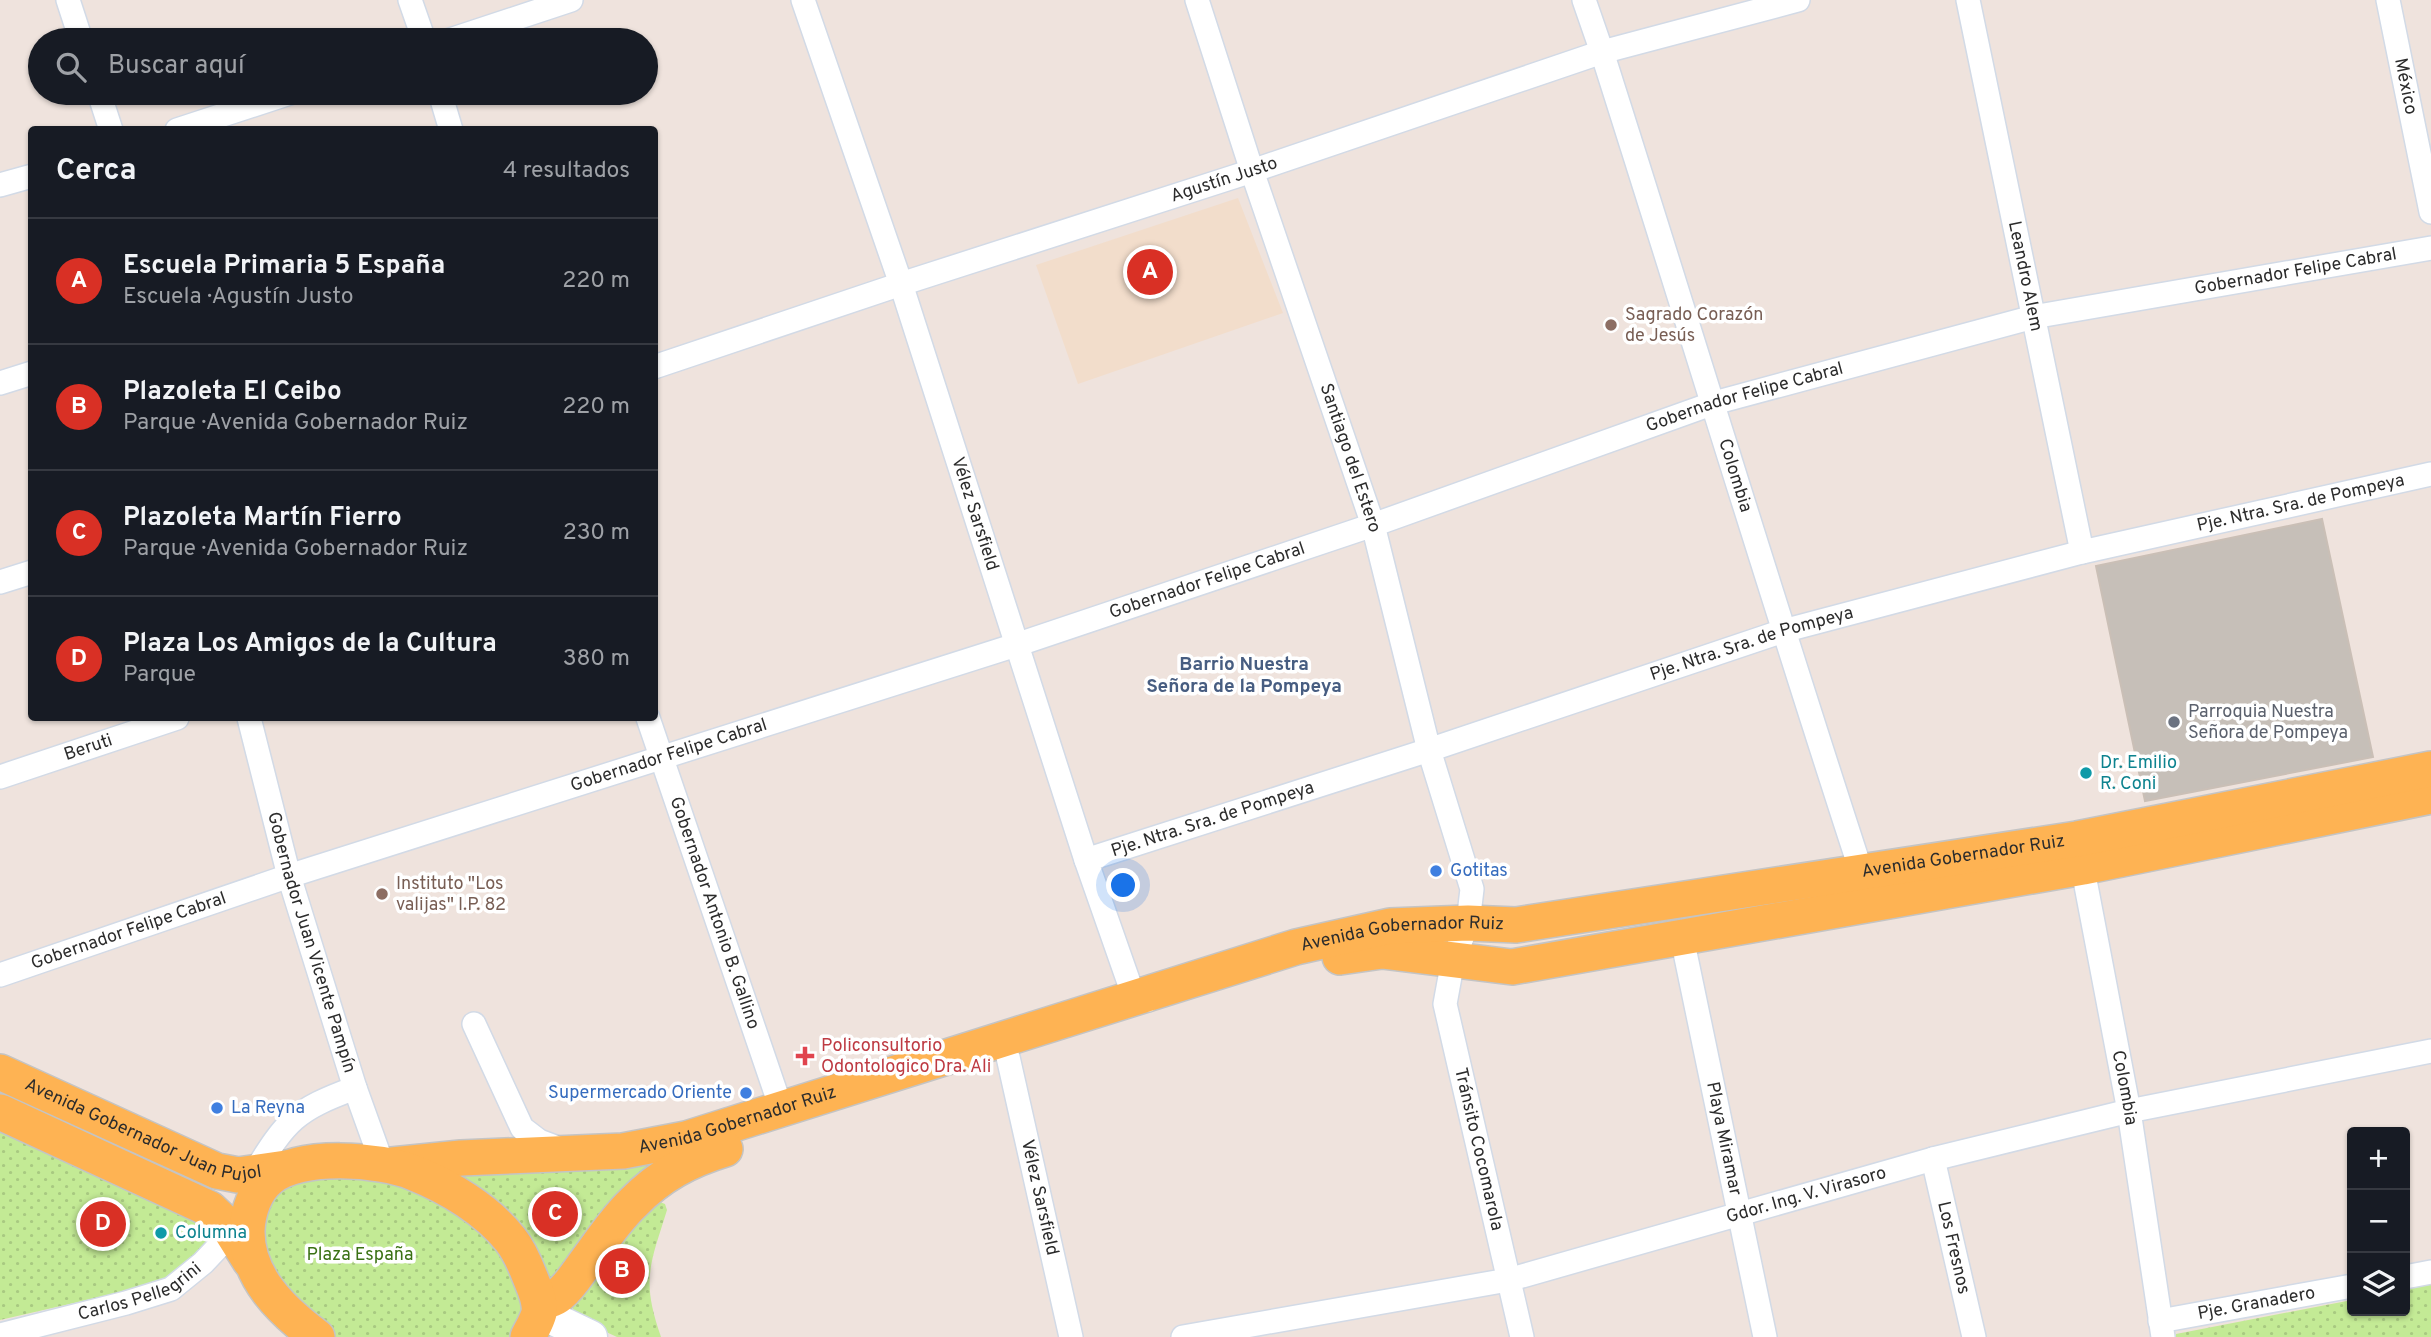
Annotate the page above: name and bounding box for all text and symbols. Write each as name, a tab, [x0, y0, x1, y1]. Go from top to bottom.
search box	[28, 28, 658, 105]
icon: search	[52, 48, 90, 86]
text: Buscar aquí	[108, 50, 245, 83]
street label: México	[2389, 56, 2422, 117]
street label: Agustín Justo	[1168, 152, 1281, 208]
text: Cerca	[56, 153, 136, 190]
text: 4 resultados	[503, 157, 630, 186]
street label: Leandro Alem	[2002, 219, 2048, 333]
street label: Gobernador Felipe Cabral	[2193, 243, 2399, 300]
pin: A	[1127, 246, 1173, 298]
text: Escuela Primaria 5 España	[123, 250, 445, 283]
text: A	[71, 267, 87, 296]
text: 220 m	[562, 267, 630, 296]
text: Escuela · Agustín Justo	[123, 283, 354, 312]
place label: Sagrado Corazón de Jesús	[1625, 304, 1763, 348]
marker: Sagrado Corazón de Jesús	[1603, 317, 1619, 333]
street label: Gobernador Felipe Cabral	[1643, 357, 1846, 438]
text: Plazoleta El Ceibo	[123, 376, 342, 409]
street label: Santiago del Estero	[1314, 380, 1386, 535]
text: B	[71, 393, 87, 422]
text: 220 m	[562, 393, 630, 422]
text: Parque · Avenida Gobernador Ruiz	[123, 409, 468, 438]
street label: Colombia	[1713, 436, 1757, 515]
street label: Vélez Sarsfield	[946, 454, 1004, 574]
street label: Pje. Ntra. Sra. de Pompeya	[2195, 469, 2407, 537]
text: Plazoleta Martín Fierro	[123, 502, 402, 535]
text: C	[72, 519, 86, 548]
text: 230 m	[563, 519, 630, 548]
text: Parque · Avenida Gobernador Ruiz	[123, 535, 468, 564]
street label: Gobernador Felipe Cabral	[1106, 537, 1308, 624]
street label: Pje. Ntra. Sra. de Pompeya	[1647, 601, 1856, 686]
text: Plaza Los Amigos de la Cultura	[123, 628, 497, 661]
text: D	[71, 645, 87, 674]
text: 380 m	[563, 645, 630, 674]
district label: Barrio Nuestra Señora de la Pompeya	[1146, 653, 1342, 699]
text: Parque	[123, 661, 196, 690]
place label: Parroquia Nuestra Señora de Pompeya	[2188, 701, 2348, 745]
street label: Gobernador Felipe Cabral	[568, 713, 770, 797]
marker: Parroquia Nuestra Señora de Pompeya	[2166, 714, 2182, 730]
street label: Beruti	[61, 729, 116, 766]
place label: Dr. Emilio R. Coni	[2100, 752, 2177, 796]
marker: Dr. Emilio R. Coni	[2078, 765, 2094, 781]
street label: Pje. Ntra. Sra. de Pompeya	[1108, 776, 1317, 863]
street label: Gobernador Antonio B. Gallino	[664, 794, 765, 1032]
street label: Gobernador Juan Vicente Pampín	[262, 810, 361, 1076]
street label: Avenida Gobernador Ruiz	[1860, 830, 2066, 883]
place label: Gotitas	[1450, 860, 1508, 883]
marker: Gotitas	[1428, 863, 1444, 879]
your location	[1106, 868, 1140, 902]
place label: Instituto "Los valijas" I.P. 82	[396, 873, 506, 917]
marker: Instituto "Los valijas" I.P. 82	[374, 886, 390, 902]
street label: Gobernador Felipe Cabral	[28, 887, 229, 975]
street label: Avenida Gobernador Ruiz	[1299, 911, 1505, 957]
place label: Policonsultorio Odontologico Dra. Ali	[821, 1035, 991, 1079]
marker: Policonsultorio Odontologico Dra. Ali	[795, 1046, 815, 1066]
street label: Colombia	[2106, 1048, 2143, 1127]
street label: Tránsito Cocomarola	[1449, 1065, 1509, 1233]
street label: Avenida Gobernador Juan Pujol	[21, 1073, 263, 1187]
street label: Playa Miramar	[1701, 1080, 1747, 1198]
street label: Avenida Gobernador Ruiz	[636, 1081, 839, 1159]
place label: Supermercado Oriente	[548, 1082, 732, 1105]
marker: Supermercado Oriente	[738, 1085, 754, 1101]
place label: La Reyna	[231, 1097, 305, 1120]
marker: La Reyna	[209, 1100, 225, 1116]
map controls	[2347, 1127, 2410, 1316]
button: +	[2347, 1127, 2410, 1190]
street label: Vélez Sarsfield	[1015, 1137, 1064, 1258]
street label: Gdor. Ing. V. Virasoro	[1724, 1161, 1889, 1229]
pin: C	[532, 1188, 578, 1240]
button: −	[2347, 1190, 2410, 1253]
pin: D	[80, 1198, 126, 1250]
street label: Los Fresnos	[1932, 1199, 1975, 1296]
place label: Columna	[175, 1222, 247, 1245]
marker: Columna	[153, 1225, 169, 1241]
park label: Plaza España	[307, 1244, 413, 1267]
pin: B	[599, 1245, 645, 1297]
button: layers	[2347, 1253, 2410, 1316]
street label: Carlos Pellegrini	[75, 1257, 206, 1326]
street label: Pje. Granadero	[2196, 1281, 2317, 1325]

